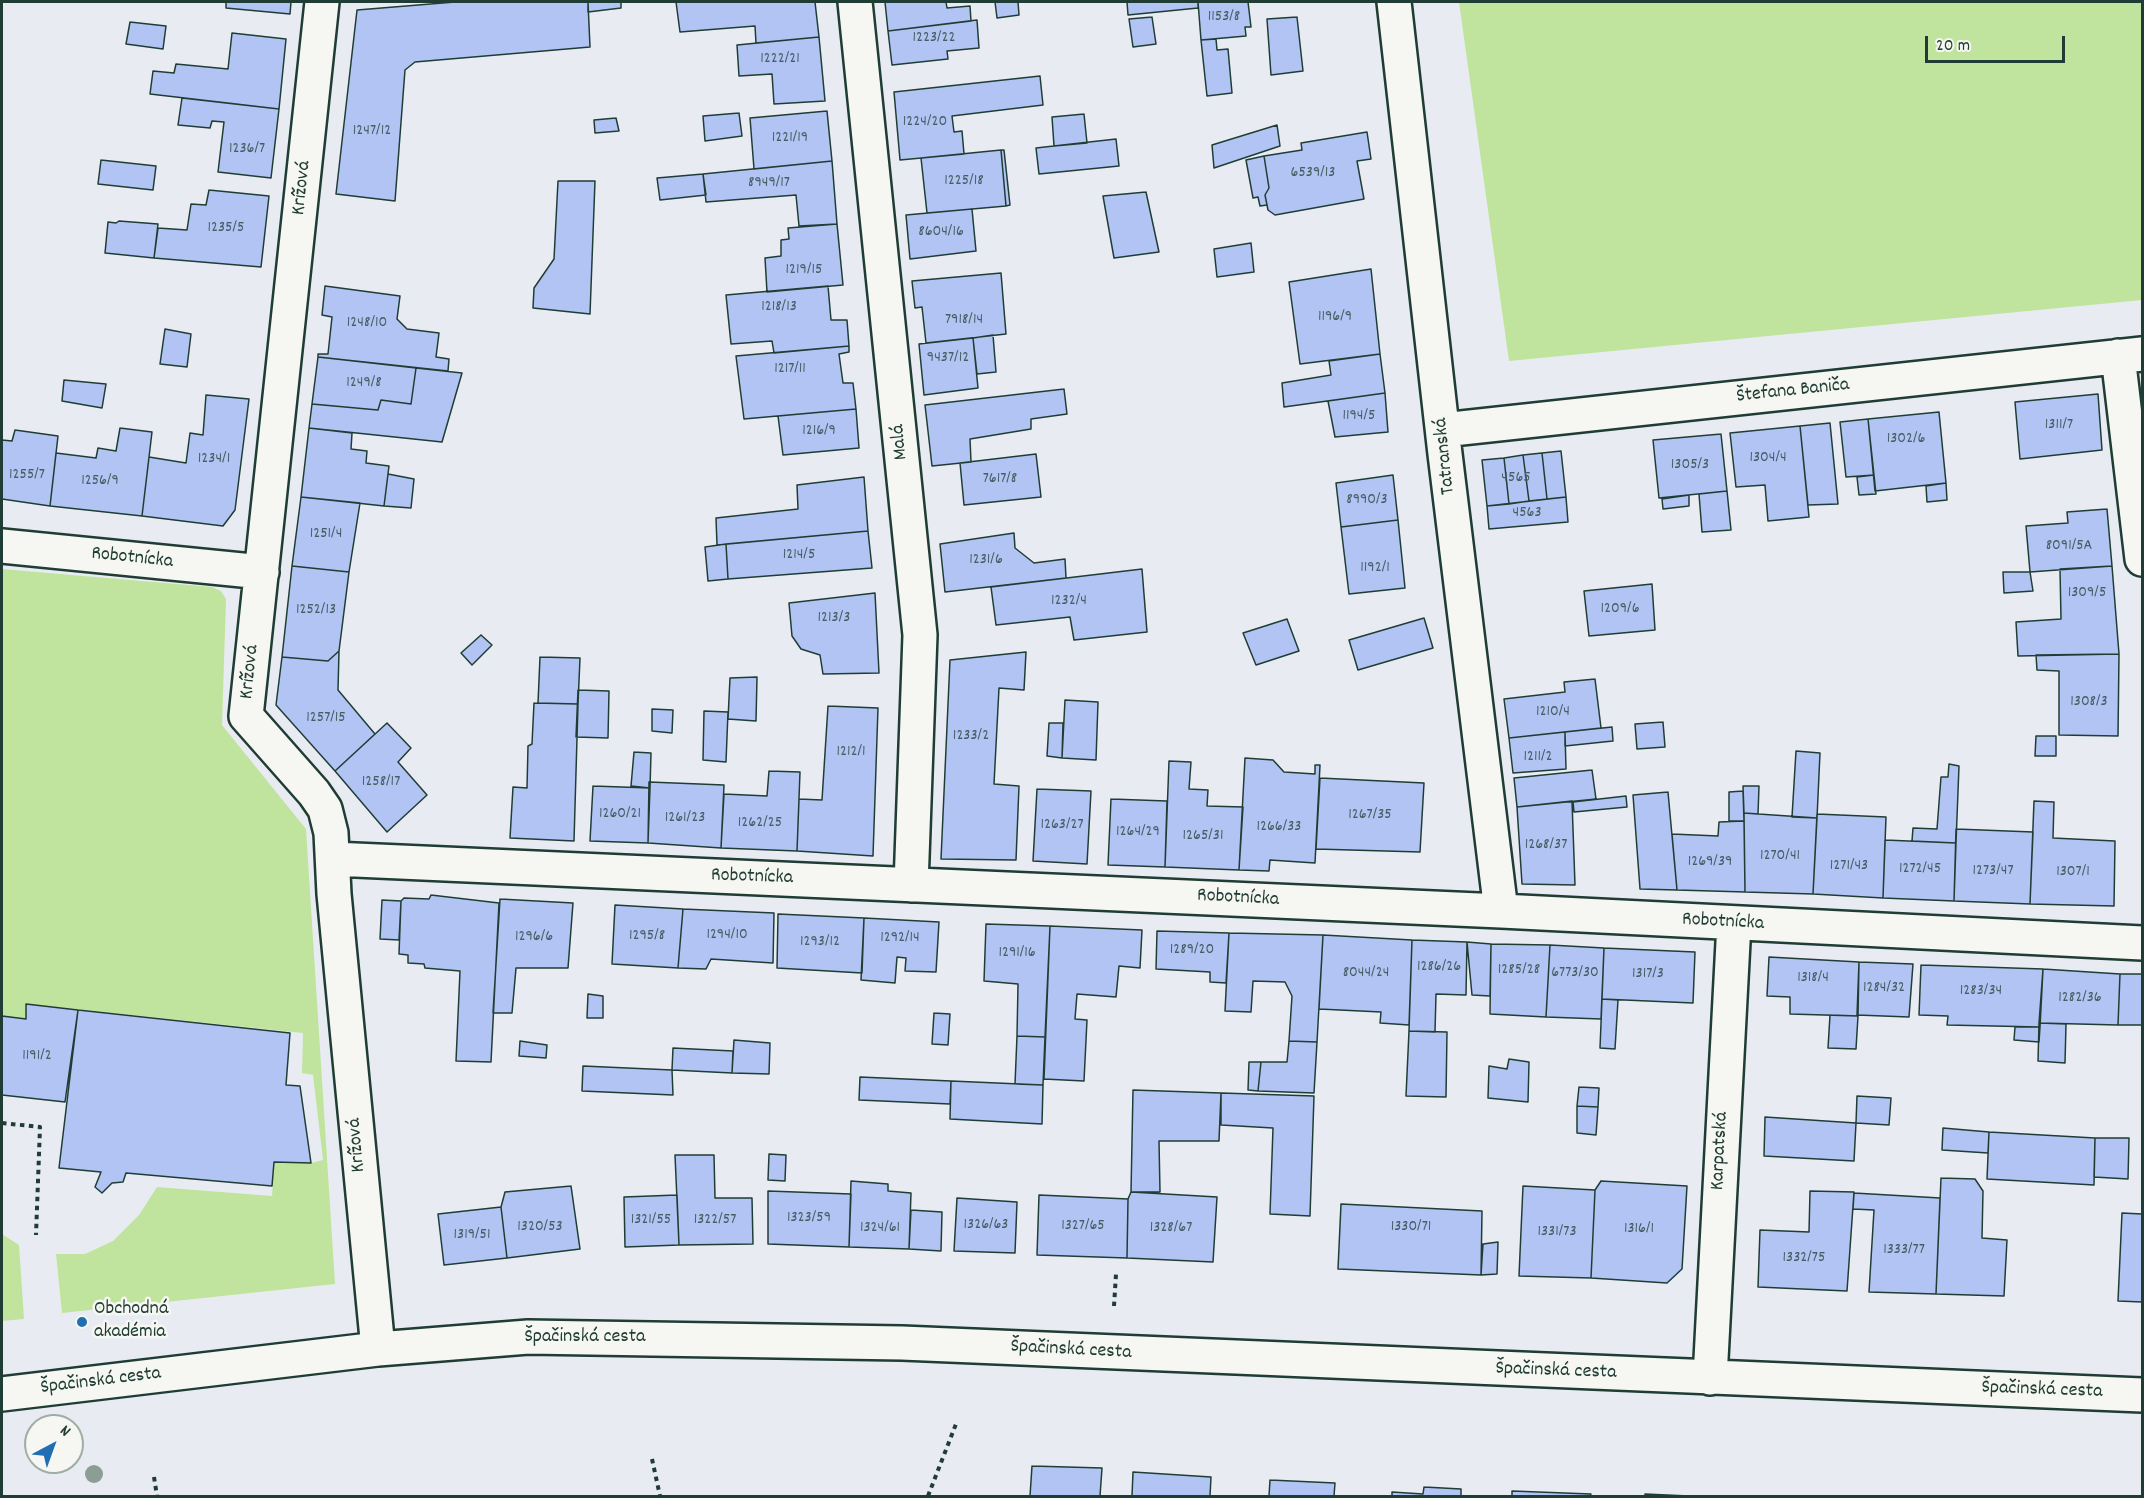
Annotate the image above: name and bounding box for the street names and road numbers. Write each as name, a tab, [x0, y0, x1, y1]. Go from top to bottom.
street label: Krížová	[288, 160, 318, 216]
street label: Štefana Baniča	[1735, 374, 1851, 410]
street label: Tatranská	[1430, 416, 1462, 496]
street label: Malá	[887, 423, 915, 461]
street label: Robotnícka	[90, 543, 174, 575]
street label: Krížová	[236, 644, 266, 700]
street label: Robotnícka	[711, 865, 793, 891]
street label: Robotnícka	[1196, 885, 1280, 913]
street label: Robotnícka	[1681, 909, 1765, 937]
street label: Karpatská	[1707, 1111, 1735, 1191]
street label: Krížová	[344, 1117, 372, 1173]
street label: Špačinská cesta	[525, 1326, 645, 1350]
street label: Špačinská cesta	[1010, 1336, 1132, 1366]
street label: Špačinská cesta	[1495, 1358, 1617, 1386]
street label: Špačinská cesta	[40, 1363, 162, 1401]
street label: Špačinská cesta	[1981, 1377, 2103, 1405]

